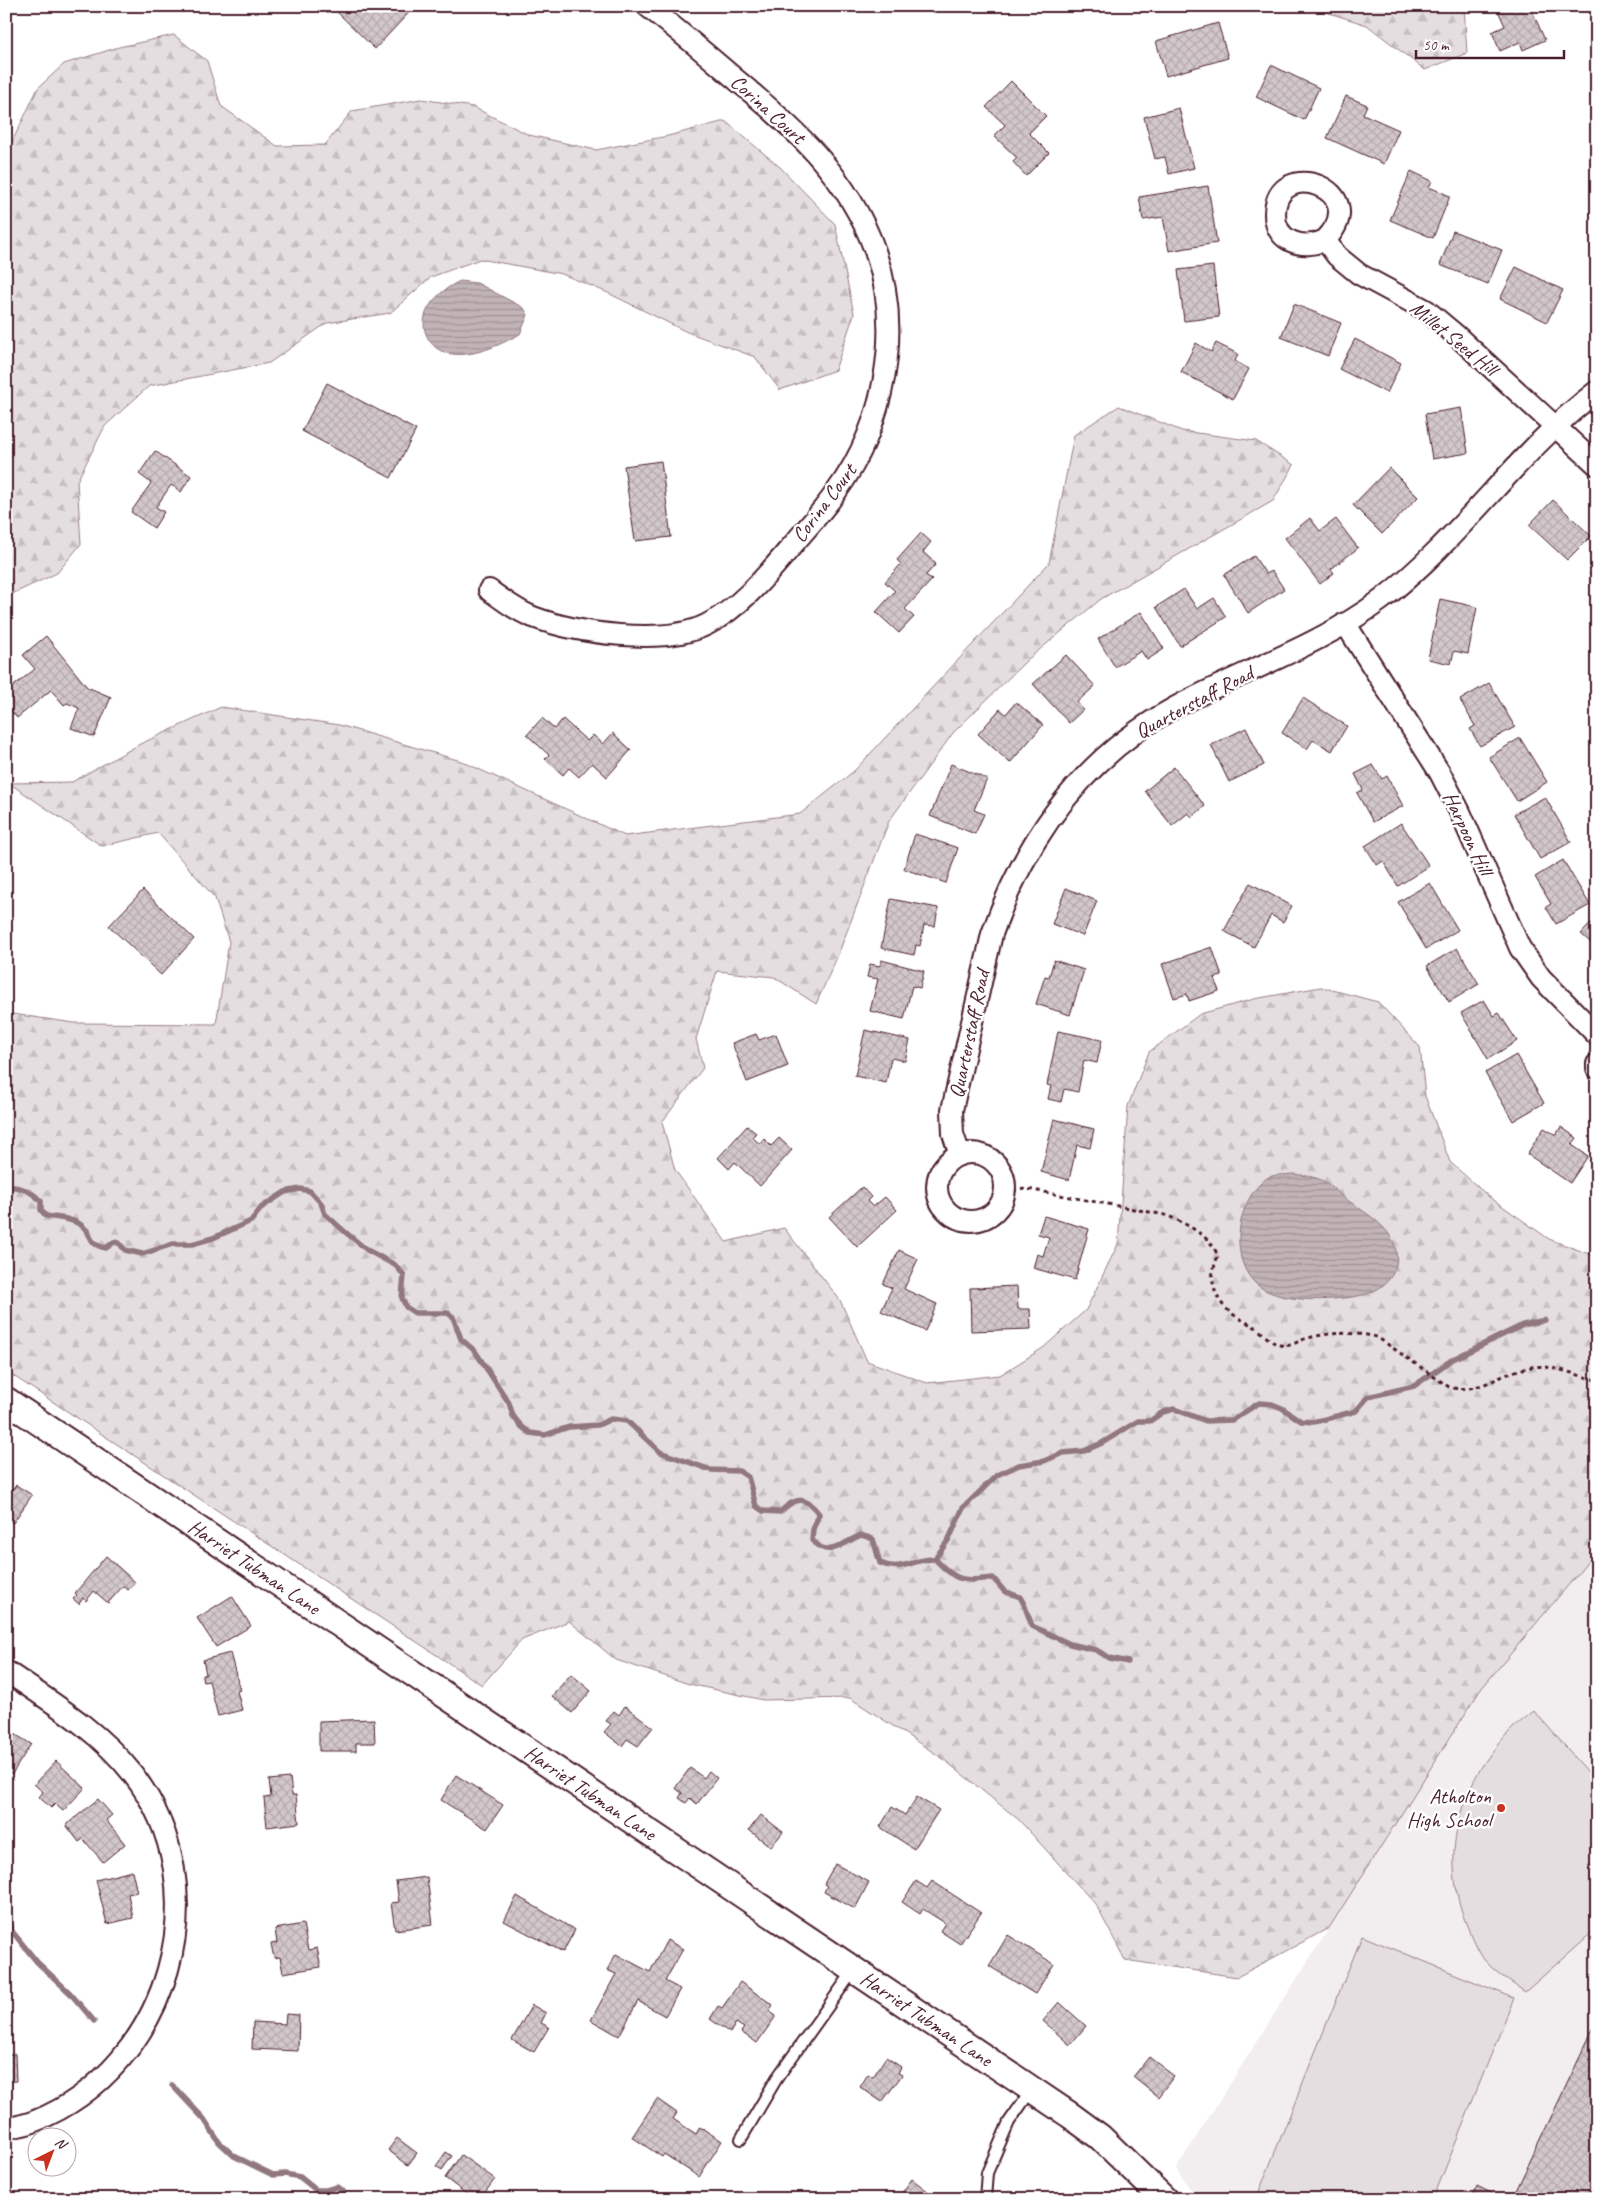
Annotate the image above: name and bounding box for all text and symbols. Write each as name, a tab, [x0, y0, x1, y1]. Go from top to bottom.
scale bar	[1416, 28, 1563, 60]
text: 50 m	[1423, 36, 1450, 55]
street label: Corina Court	[725, 69, 812, 151]
street label: Millet Seed Hill	[1405, 295, 1506, 383]
street label: Corina Court	[786, 457, 863, 547]
street label: Quarterstaff Road	[1131, 658, 1261, 744]
street label: Harpoon Hill	[1437, 787, 1500, 882]
street label: Quarterstaff Road	[943, 964, 996, 1100]
street label: Harriet Tubman Lane	[183, 1513, 327, 1621]
street label: Harriet Tubman Lane	[520, 1739, 663, 1847]
place label: Atholton High School	[1407, 1783, 1494, 1833]
marker: Atholton High School	[1495, 1802, 1507, 1814]
street label: Harriet Tubman Lane	[856, 1965, 999, 2073]
north arrow	[28, 2128, 78, 2178]
text: N	[51, 2133, 71, 2153]

